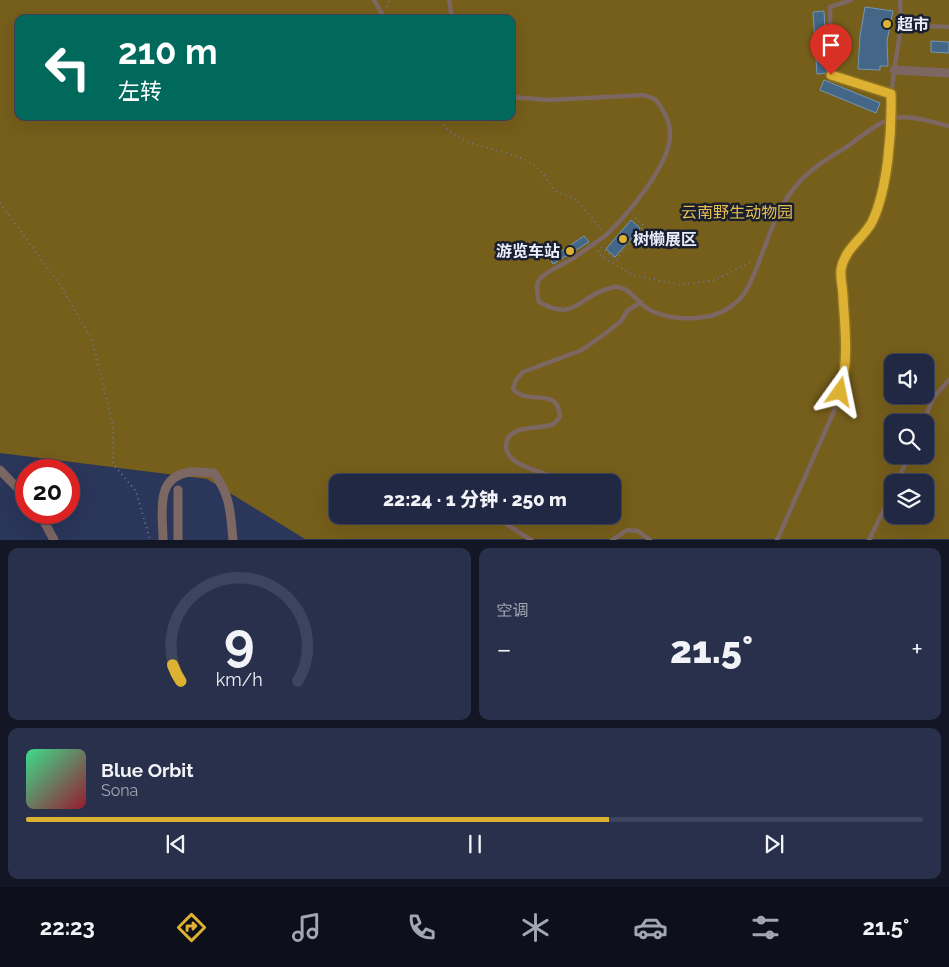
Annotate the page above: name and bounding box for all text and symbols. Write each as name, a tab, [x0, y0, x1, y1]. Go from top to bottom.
place label: 超市	[897, 15, 929, 34]
marker: 超市	[881, 18, 893, 30]
pin	[810, 24, 852, 75]
text: 210 m	[118, 31, 218, 72]
icon: arrive	[817, 31, 845, 59]
icon: left	[35, 35, 100, 100]
text: 左转	[118, 78, 162, 104]
park label: 云南野生动物园	[681, 203, 793, 222]
place label: 树懒展区	[633, 230, 697, 249]
marker: 树懒展区	[617, 233, 629, 245]
place label: 游览车站	[496, 242, 560, 261]
marker: 游览车站	[564, 245, 576, 257]
map controls	[884, 354, 934, 524]
button: sound	[884, 354, 934, 404]
position arrow	[813, 365, 865, 417]
button: search	[884, 414, 934, 464]
speed limit sign: 20	[15, 459, 80, 524]
button: layers	[884, 474, 934, 524]
text: 22:24 · 1 分钟 · 250 m	[383, 488, 567, 510]
text: 空调	[497, 601, 529, 620]
text: 9	[224, 611, 255, 672]
text: 21.5°	[670, 627, 753, 672]
text: −	[497, 633, 512, 666]
text: +	[911, 633, 923, 666]
text: km/h	[216, 669, 263, 690]
text: Blue Orbit	[101, 759, 193, 781]
text: Sona	[101, 781, 138, 800]
icon: previous	[162, 830, 190, 858]
icon: pause	[461, 830, 489, 858]
icon: next	[760, 830, 788, 858]
icon: directions	[174, 910, 209, 945]
icon: music	[289, 910, 324, 945]
icon: phone	[404, 910, 439, 945]
icon: climate	[518, 910, 553, 945]
icon: car	[633, 910, 668, 945]
icon: filters	[748, 910, 783, 945]
text: 22:23	[40, 914, 95, 940]
text: 21.5°	[862, 914, 909, 940]

